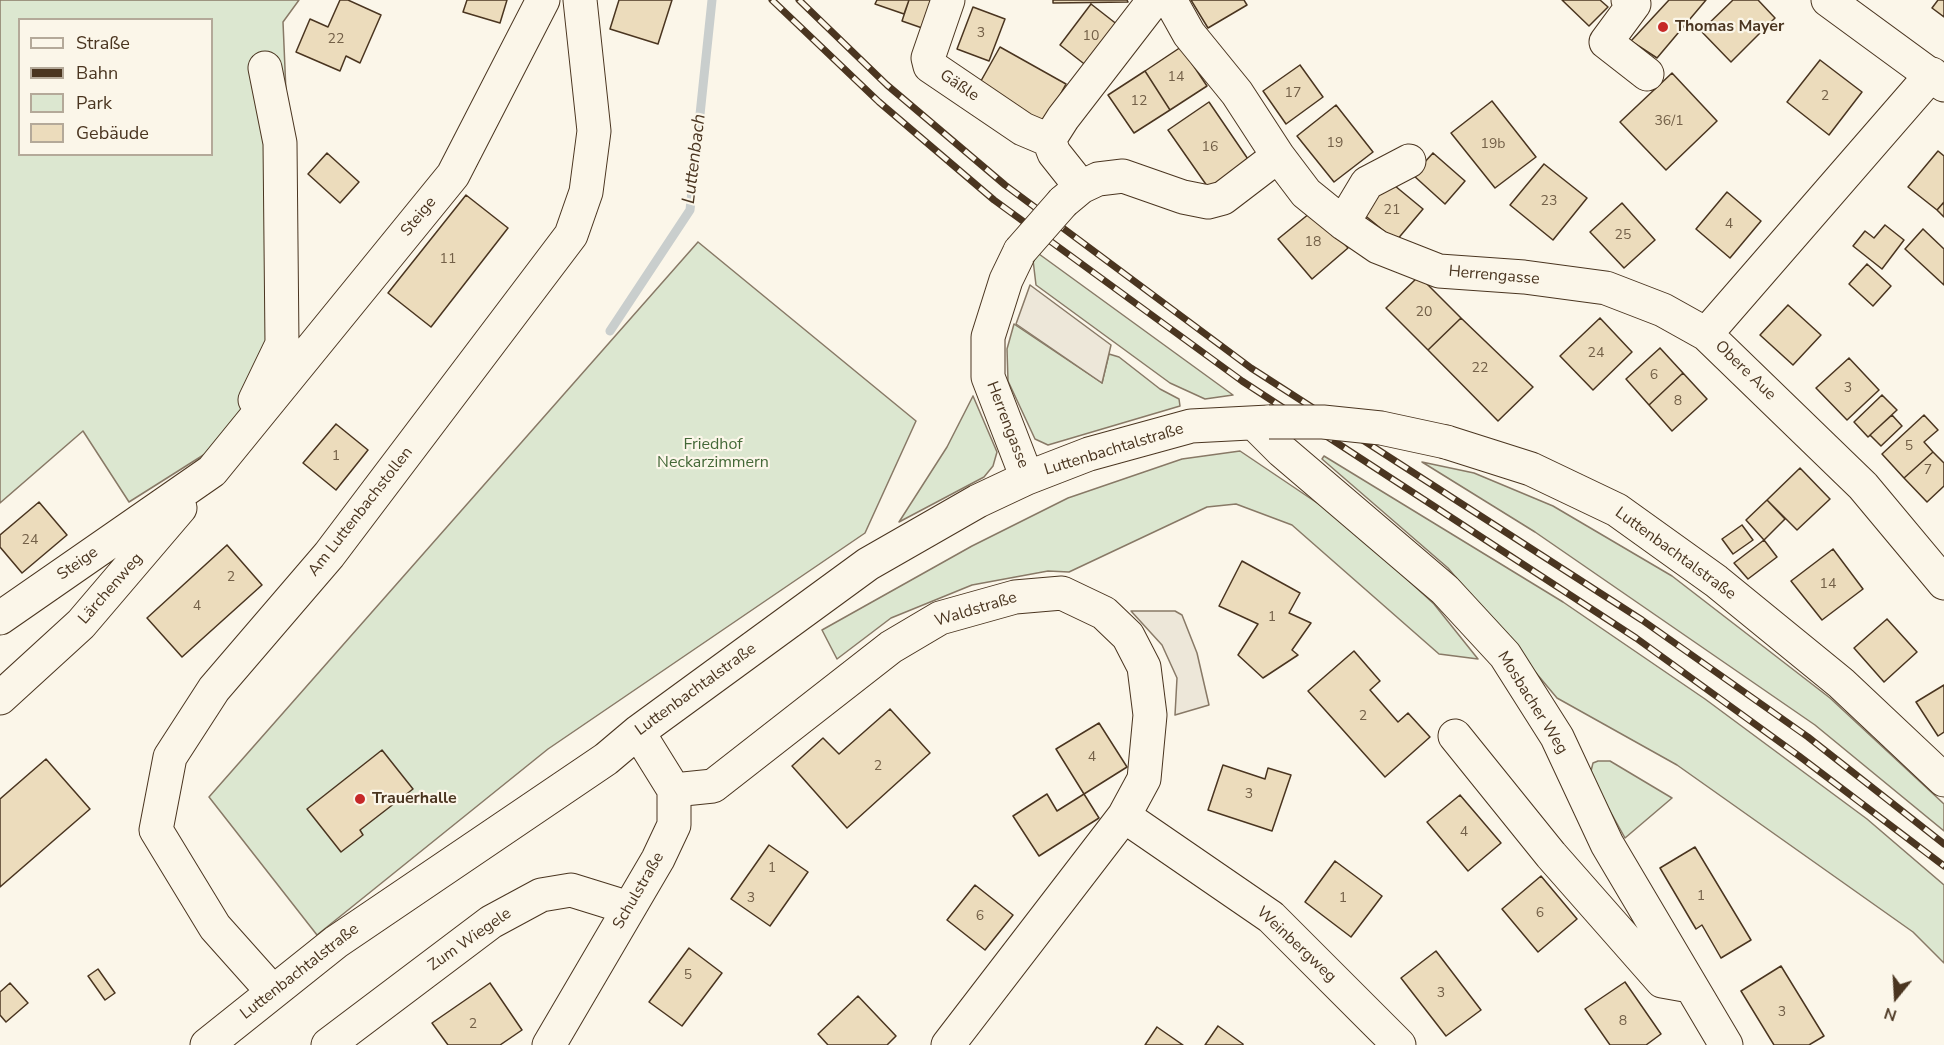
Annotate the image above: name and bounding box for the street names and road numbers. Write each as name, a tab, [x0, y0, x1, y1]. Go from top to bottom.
street label: Gäßle	[936, 66, 982, 106]
street label: Steige	[397, 193, 441, 241]
street label: Herrengasse	[1448, 262, 1540, 290]
street label: Obere Aue	[1710, 337, 1780, 405]
street label: Herrengasse	[982, 379, 1032, 471]
street label: Luttenbachtalstraße	[1042, 420, 1186, 480]
street label: Am Luttenbachstollen	[305, 444, 417, 580]
street label: Luttenbachtalstraße	[1611, 504, 1739, 604]
street label: Steige	[54, 543, 102, 585]
street label: Lärchenweg	[75, 549, 147, 629]
street label: Waldstraße	[933, 588, 1019, 632]
street label: Luttenbachtalstraße	[632, 640, 760, 740]
street label: Mosbacher Weg	[1493, 648, 1571, 758]
street label: Schulstraße	[609, 849, 669, 933]
street label: Weinbergweg	[1252, 903, 1340, 987]
street label: Zum Wiegele	[425, 904, 515, 976]
street label: Luttenbachtalstraße	[237, 920, 363, 1024]

